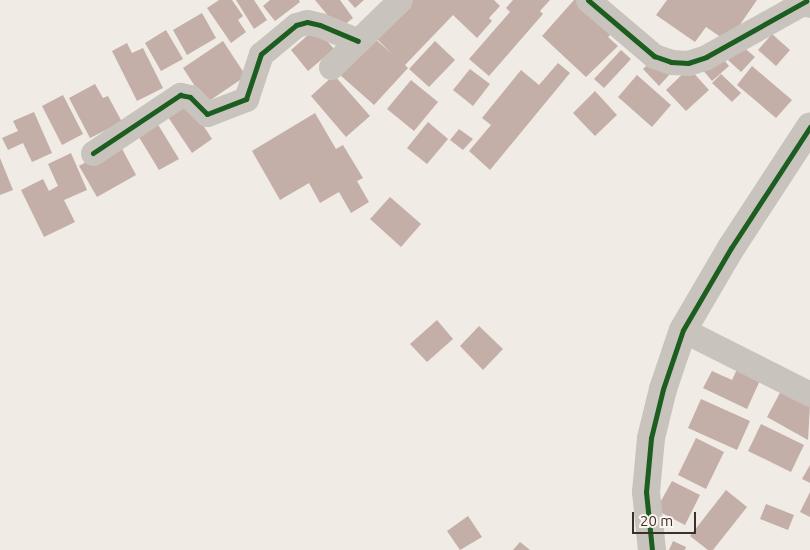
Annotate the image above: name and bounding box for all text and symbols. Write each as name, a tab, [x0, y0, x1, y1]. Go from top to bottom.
scale bar	[635, 502, 699, 534]
text: 20 m	[640, 512, 673, 529]

